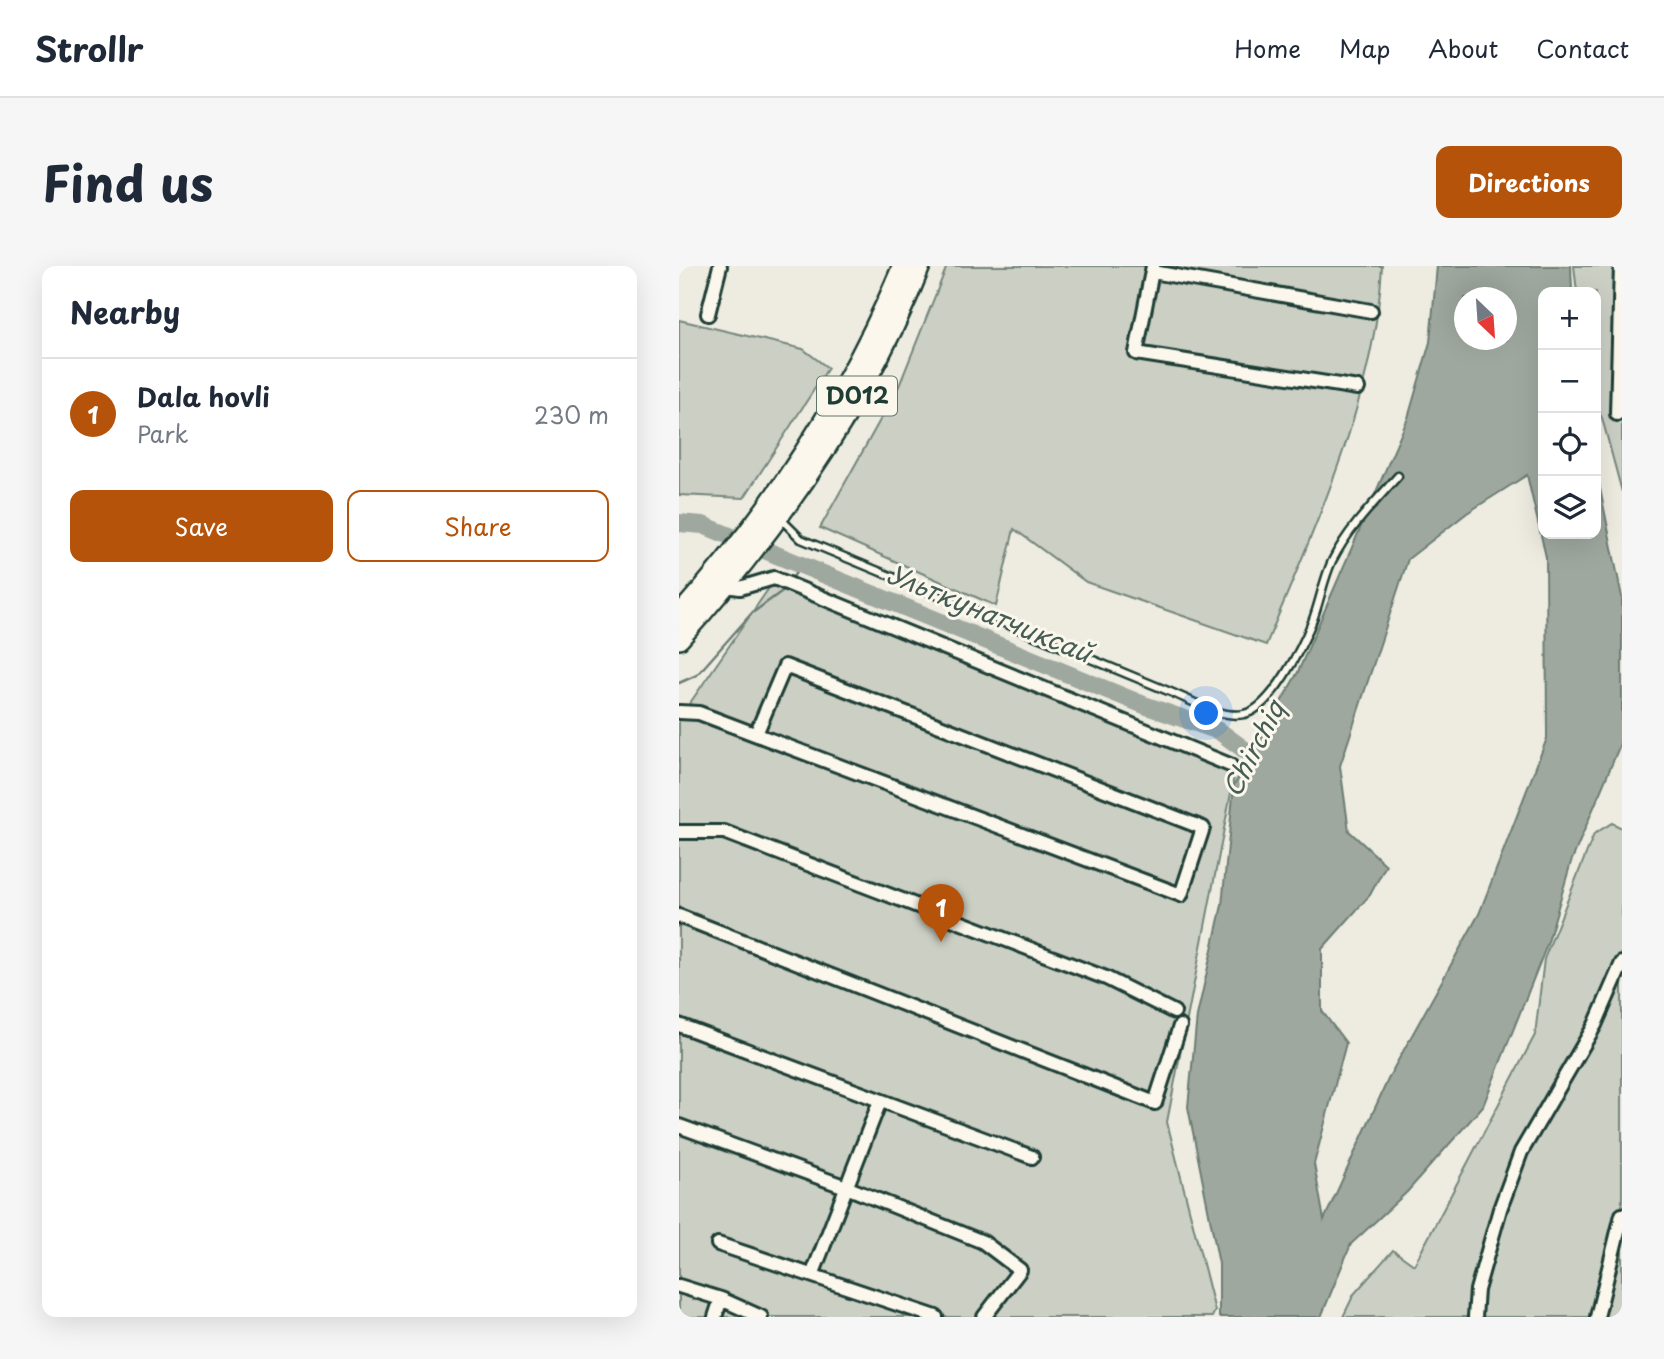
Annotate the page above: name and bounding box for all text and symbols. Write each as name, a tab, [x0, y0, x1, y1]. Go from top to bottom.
text: Strollr	[35, 23, 144, 73]
text: Home	[1234, 30, 1301, 66]
text: Map	[1339, 30, 1390, 66]
text: About	[1428, 30, 1498, 66]
text: Contact	[1536, 30, 1629, 66]
text: Find us	[42, 145, 213, 219]
button: Directions	[1436, 146, 1622, 218]
north arrow	[1454, 287, 1517, 350]
map controls	[1538, 287, 1601, 539]
button: +	[1538, 287, 1601, 350]
text: Nearby	[70, 289, 180, 334]
button: −	[1538, 350, 1601, 413]
text: Dala hovli	[137, 377, 270, 416]
road number: D012	[817, 377, 897, 416]
text: 1	[88, 397, 99, 432]
text: 230 m	[534, 397, 609, 432]
button: locate	[1538, 413, 1601, 476]
text: Park	[137, 416, 188, 451]
button: layers	[1538, 476, 1601, 539]
button: Save	[70, 490, 333, 562]
button: Share	[347, 490, 609, 562]
water label: Ульткунатчиксай	[881, 554, 1101, 673]
water label: Chirchiq	[1212, 691, 1295, 803]
your location	[1189, 696, 1223, 730]
pin: 1	[918, 884, 964, 942]

